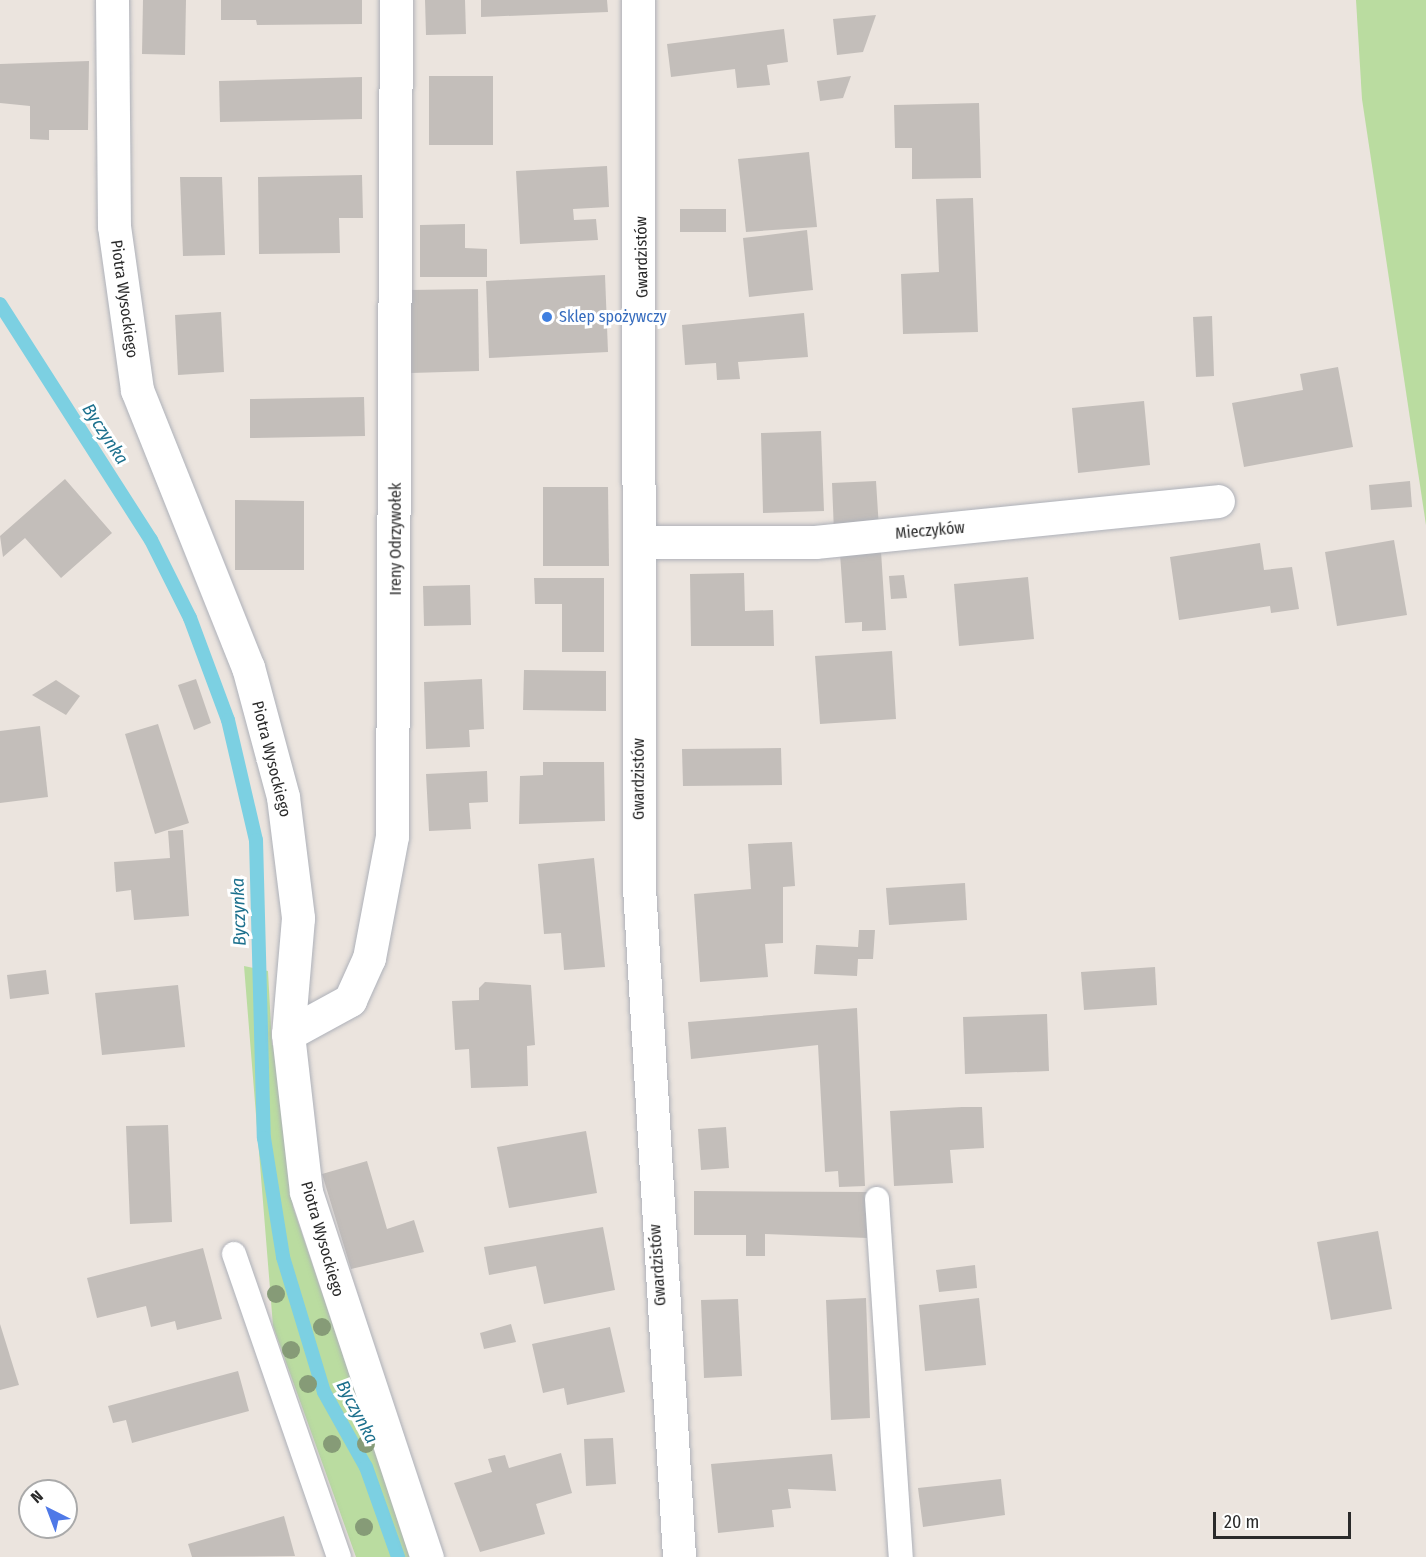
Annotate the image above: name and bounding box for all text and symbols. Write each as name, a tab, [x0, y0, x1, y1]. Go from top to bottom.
street label: Gwardzistów	[632, 216, 652, 298]
street label: Piotra Wysockiego	[106, 239, 142, 359]
place label: Sklep spożywczy	[559, 307, 667, 327]
marker: Sklep spożywczy	[540, 310, 554, 324]
water label: Byczynka	[77, 400, 133, 468]
street label: Ireny Odrzywołek	[386, 483, 406, 595]
street label: Mieczyków	[894, 518, 966, 544]
street label: Piotra Wysockiego	[247, 699, 295, 819]
street label: Gwardzistów	[629, 738, 649, 820]
water label: Byczynka	[227, 878, 251, 946]
street label: Piotra Wysockiego	[296, 1179, 348, 1299]
street label: Gwardzistów	[646, 1223, 670, 1307]
water label: Byczynka	[331, 1377, 383, 1447]
north arrow	[18, 1479, 78, 1539]
text: N	[27, 1486, 47, 1507]
scale bar	[1216, 1500, 1354, 1538]
text: 20 m	[1224, 1511, 1259, 1533]

